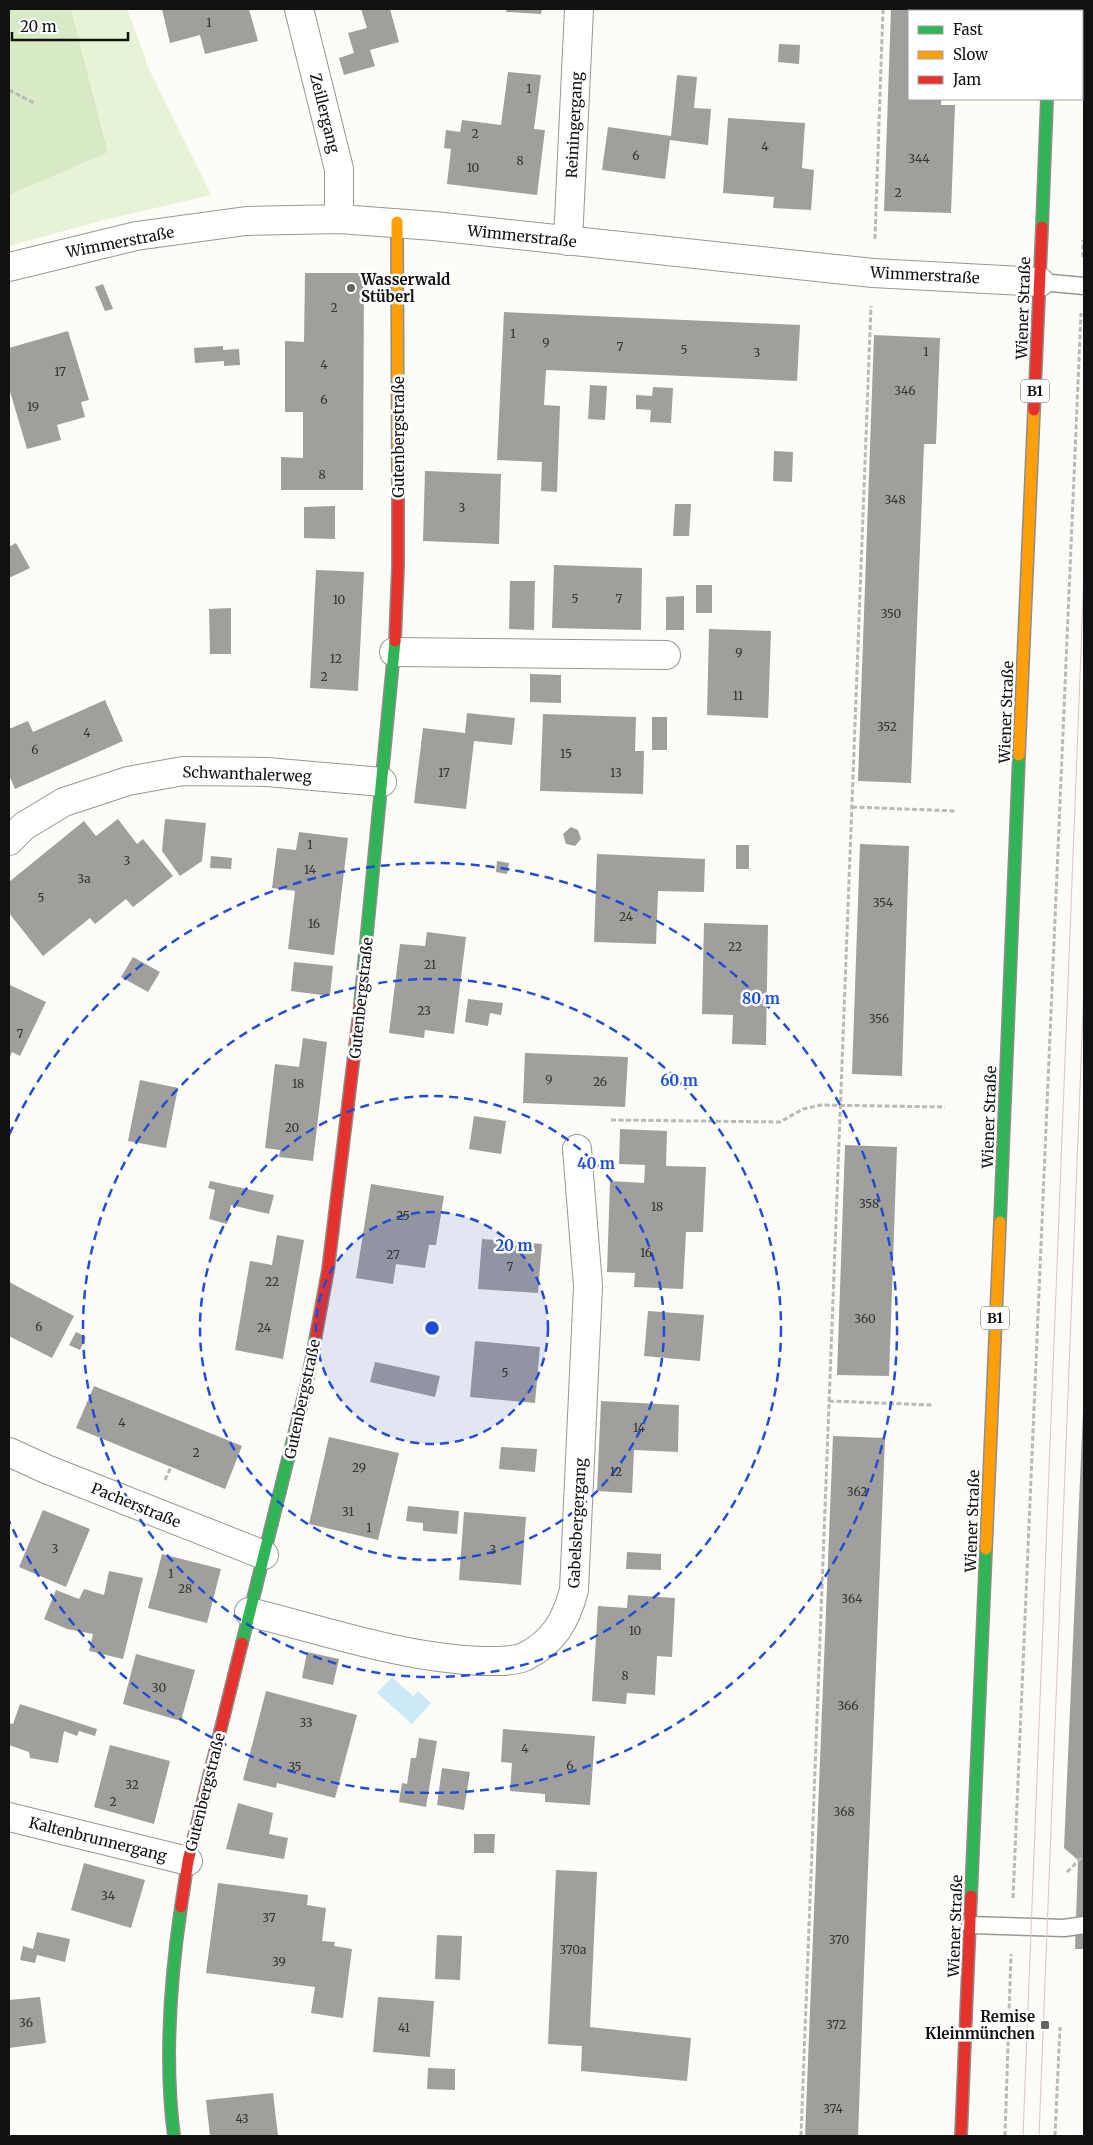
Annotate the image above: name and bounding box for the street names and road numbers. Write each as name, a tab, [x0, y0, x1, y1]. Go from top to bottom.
street label: Zeillergang	[306, 71, 344, 155]
street label: Reiningergang	[562, 71, 586, 179]
street label: Wimmerstraße	[466, 221, 578, 251]
street label: Wimmerstraße	[63, 222, 176, 262]
street label: Wiener Straße	[1012, 256, 1034, 361]
street label: Wimmerstraße	[869, 263, 980, 287]
street label: Gutenbergstraße	[389, 376, 408, 498]
road number: B1	[1021, 380, 1049, 402]
street label: Wiener Straße	[995, 660, 1017, 765]
street label: Schwanthalerweg	[182, 762, 312, 786]
street label: Gutenbergstraße	[345, 936, 377, 1059]
street label: Wiener Straße	[978, 1065, 1000, 1170]
road number: B1	[981, 1306, 1009, 1330]
street label: Gutenbergstraße	[280, 1337, 324, 1460]
street label: Gabelsbergergang	[564, 1457, 590, 1589]
street label: Wiener Straße	[961, 1469, 983, 1574]
street label: Pacherstraße	[88, 1478, 184, 1532]
street label: Gutenbergstraße	[181, 1731, 229, 1853]
street label: Kaltenbrunnergang	[27, 1813, 169, 1865]
street label: Wiener Straße	[944, 1874, 966, 1979]

